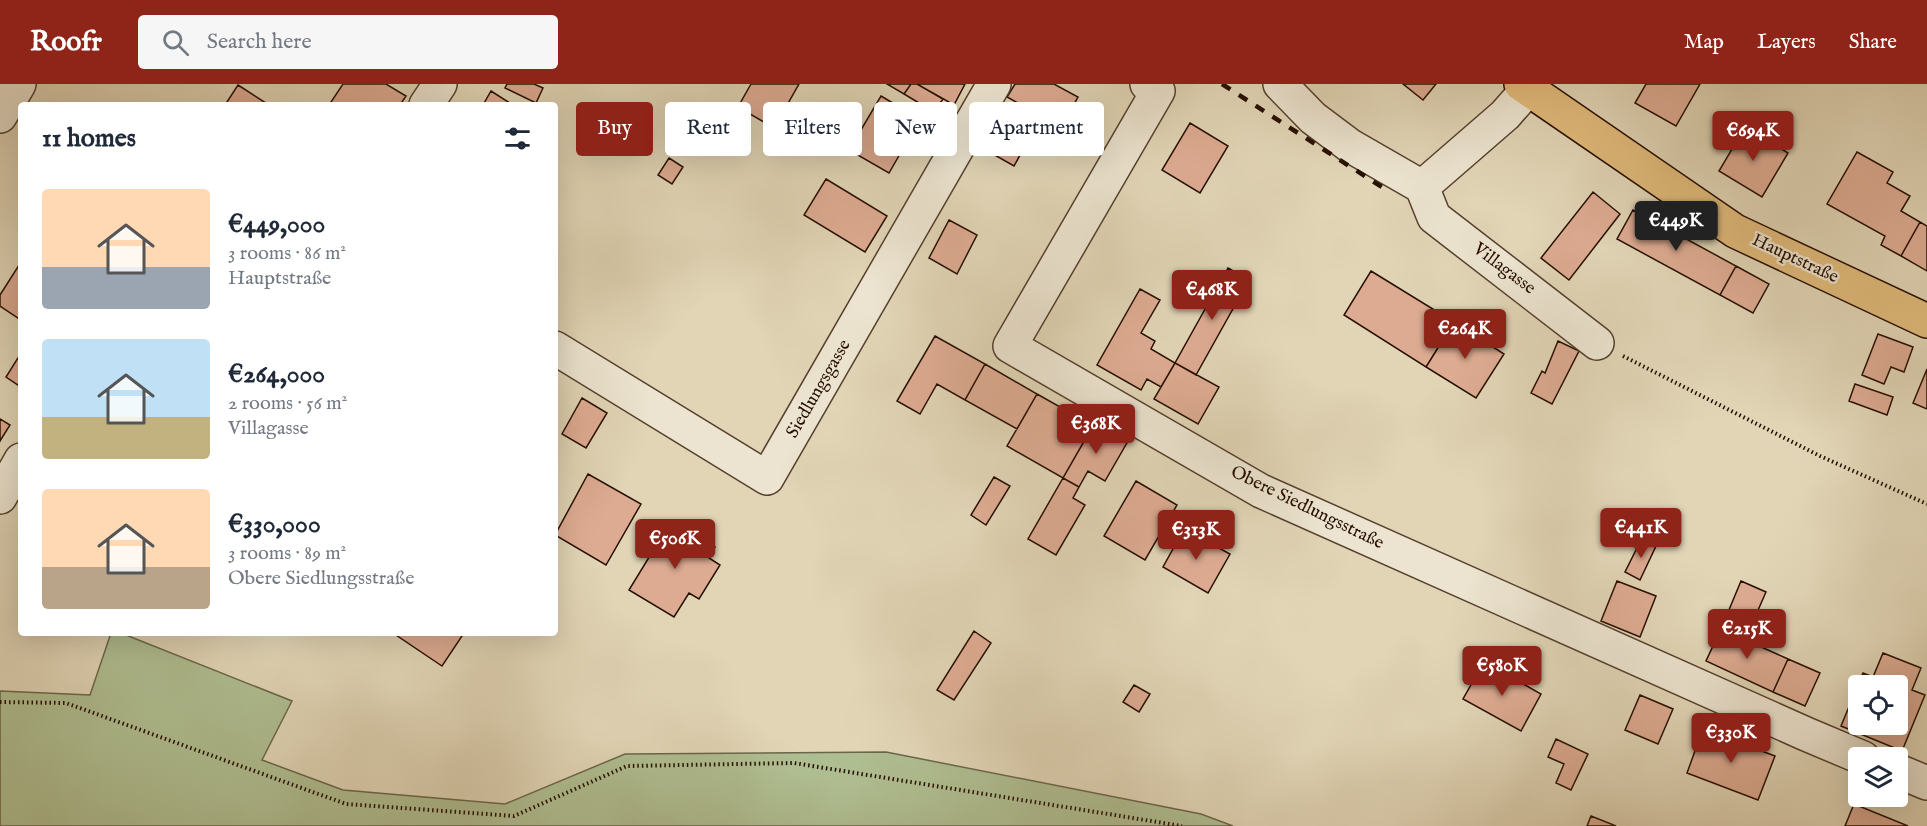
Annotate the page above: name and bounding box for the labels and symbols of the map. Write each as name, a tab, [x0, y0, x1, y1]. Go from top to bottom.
pin: €694K	[1711, 111, 1795, 162]
pin: €449K	[1634, 201, 1718, 252]
street label: Hauptstraße	[1748, 229, 1842, 289]
street label: Villagasse	[1467, 237, 1540, 300]
pin: €468K	[1170, 270, 1254, 321]
pin: €264K	[1423, 309, 1507, 360]
street label: Siedlungsgasse	[782, 336, 856, 442]
pin: €368K	[1054, 404, 1138, 455]
street label: Obere Siedlungsstraße	[1227, 461, 1387, 555]
pin: €441K	[1599, 508, 1683, 559]
pin: €313K	[1154, 510, 1238, 561]
pin: €506K	[633, 519, 717, 570]
pin: €215K	[1705, 609, 1789, 660]
pin: €580K	[1460, 646, 1544, 697]
pin: €330K	[1689, 713, 1773, 764]

